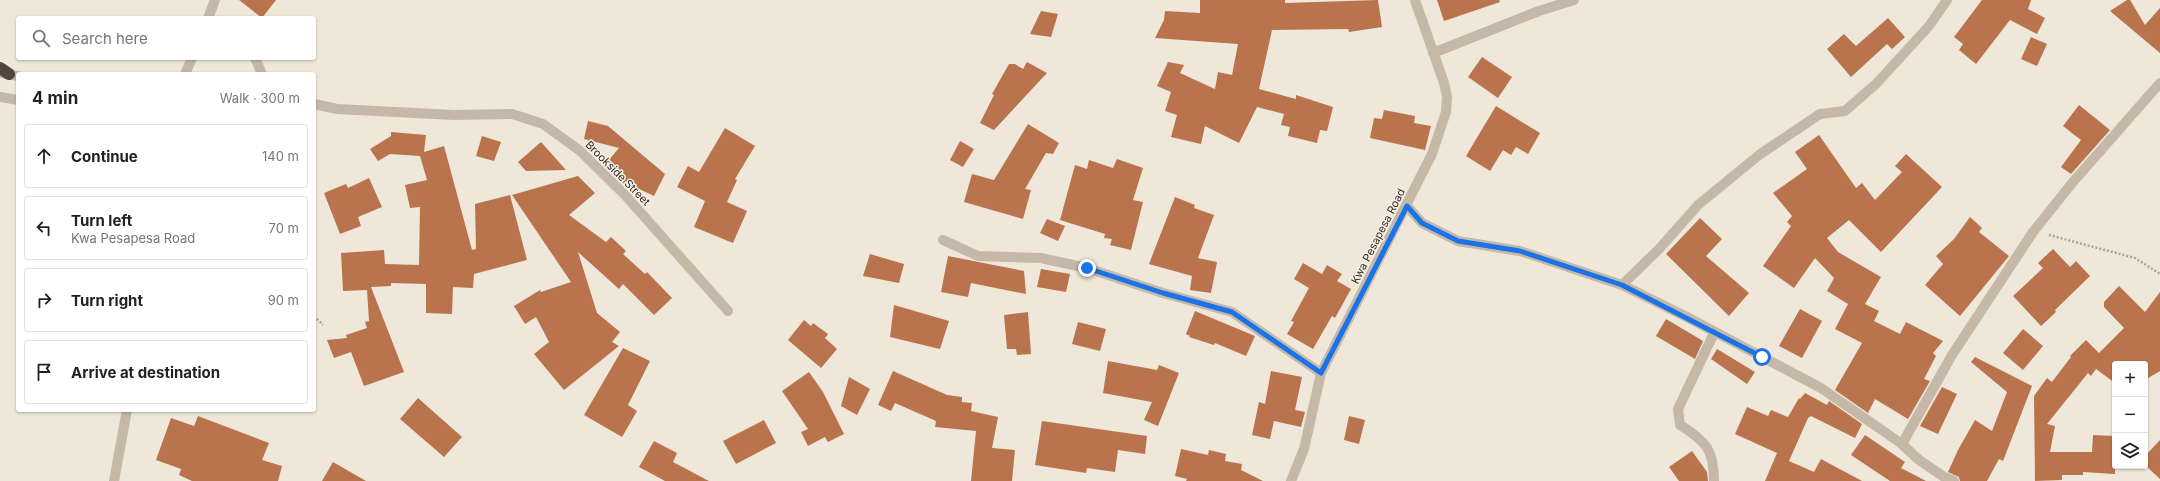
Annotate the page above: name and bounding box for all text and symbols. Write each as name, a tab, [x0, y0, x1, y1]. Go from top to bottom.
search box	[16, 16, 316, 60]
icon: search	[30, 27, 52, 49]
text: Search here	[62, 29, 148, 48]
text: 4 min	[32, 88, 78, 108]
text: Walk · 300 m	[220, 90, 300, 106]
street label: Brookside Street	[583, 138, 654, 209]
icon: ahead	[33, 145, 55, 167]
text: Continue	[71, 147, 138, 166]
text: 140 m	[262, 148, 299, 164]
street label: Kwa Pesapesa Road	[1348, 186, 1408, 286]
text: Turn left	[71, 211, 132, 230]
icon: left	[33, 217, 55, 239]
text: 70 m	[269, 220, 299, 236]
text: Kwa Pesapesa Road	[71, 230, 195, 246]
route end	[1078, 259, 1096, 277]
icon: right	[33, 289, 55, 311]
text: Turn right	[71, 291, 143, 310]
text: 90 m	[268, 292, 299, 308]
route start	[1753, 348, 1771, 366]
icon: arrive	[33, 361, 55, 383]
map controls	[2112, 361, 2148, 469]
button: +	[2112, 361, 2148, 397]
text: Arrive at destination	[71, 363, 220, 382]
button: −	[2112, 397, 2148, 433]
button: layers	[2112, 433, 2148, 469]

